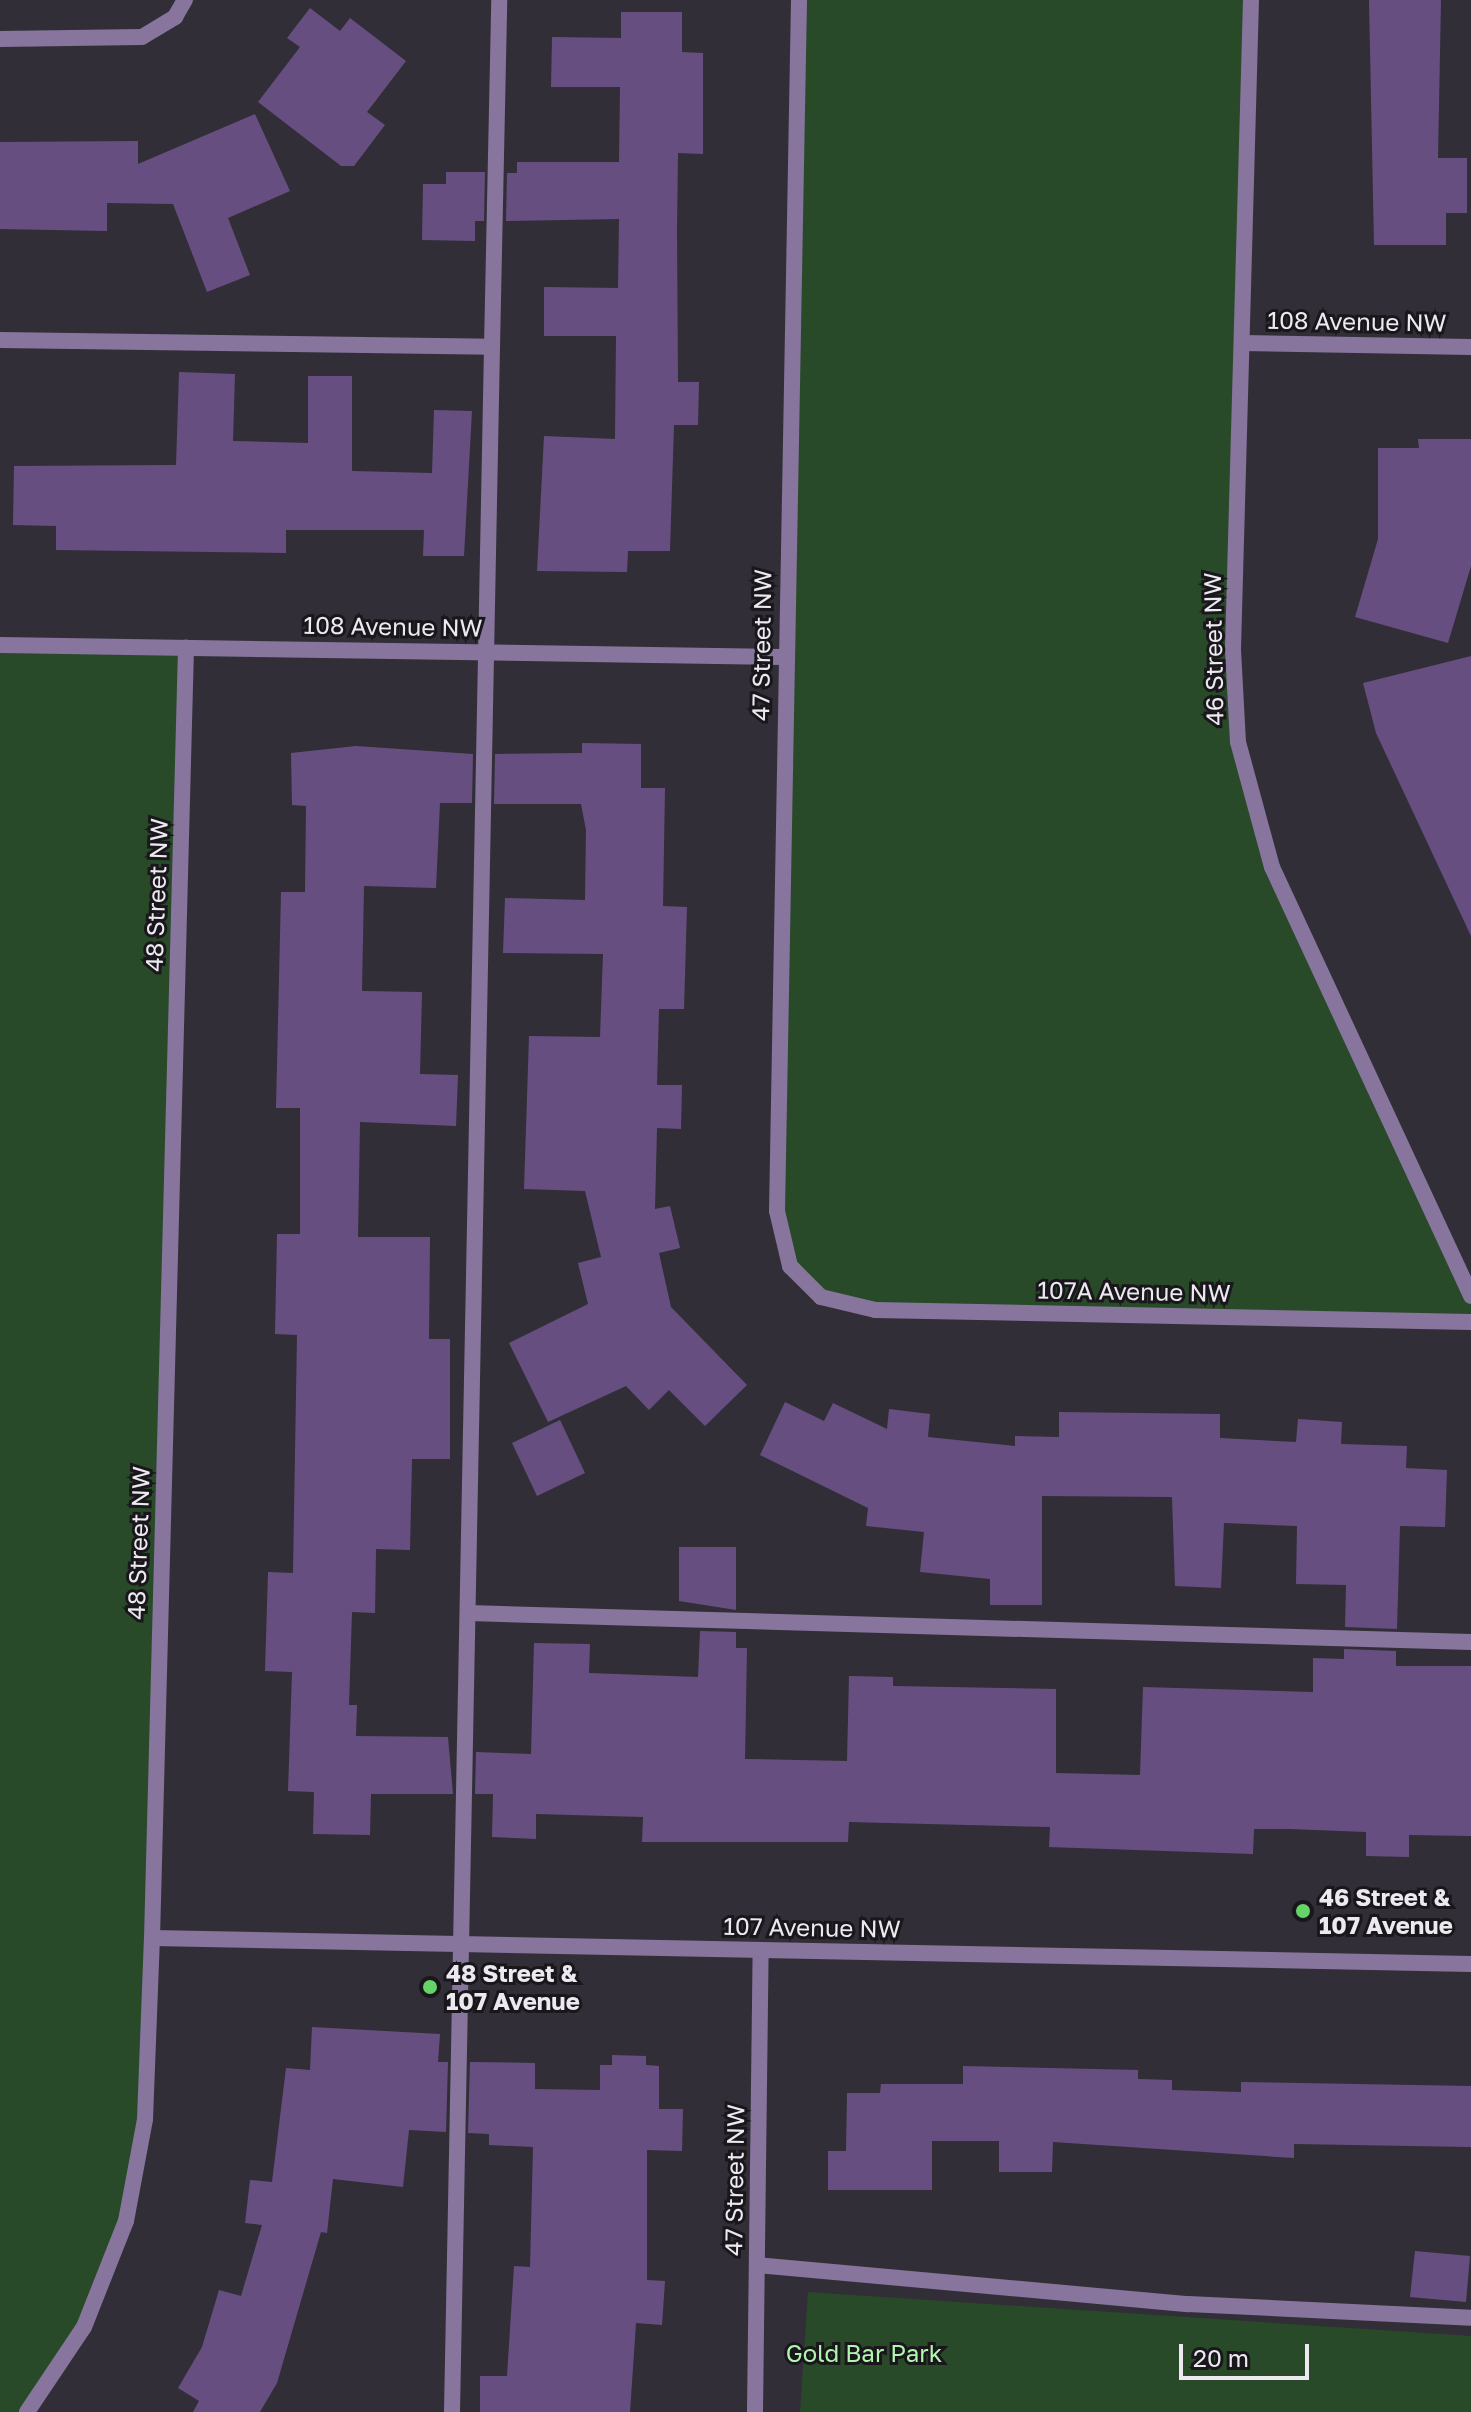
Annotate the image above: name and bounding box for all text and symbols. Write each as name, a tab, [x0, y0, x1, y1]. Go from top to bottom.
street label: 108 Avenue NW	[1267, 305, 1447, 337]
street label: 47 Street NW	[745, 569, 777, 721]
street label: 46 Street NW	[1197, 572, 1229, 726]
street label: 108 Avenue NW	[303, 610, 483, 642]
street label: 48 Street NW	[139, 818, 173, 972]
street label: 107A Avenue NW	[1037, 1275, 1231, 1307]
street label: 48 Street NW	[121, 1466, 155, 1620]
place label: 46 Street & 107 Avenue	[1319, 1883, 1453, 1939]
marker: 46 Street & 107 Avenue	[1294, 1902, 1312, 1920]
street label: 107 Avenue NW	[723, 1911, 901, 1943]
place label: 48 Street & 107 Avenue	[446, 1959, 580, 2015]
marker: 48 Street & 107 Avenue	[421, 1978, 439, 1996]
street label: 47 Street NW	[718, 2104, 750, 2256]
scale bar	[1183, 2328, 1313, 2378]
park label: Gold Bar Park	[786, 2339, 942, 2367]
text: 20 m	[1193, 2343, 1249, 2372]

